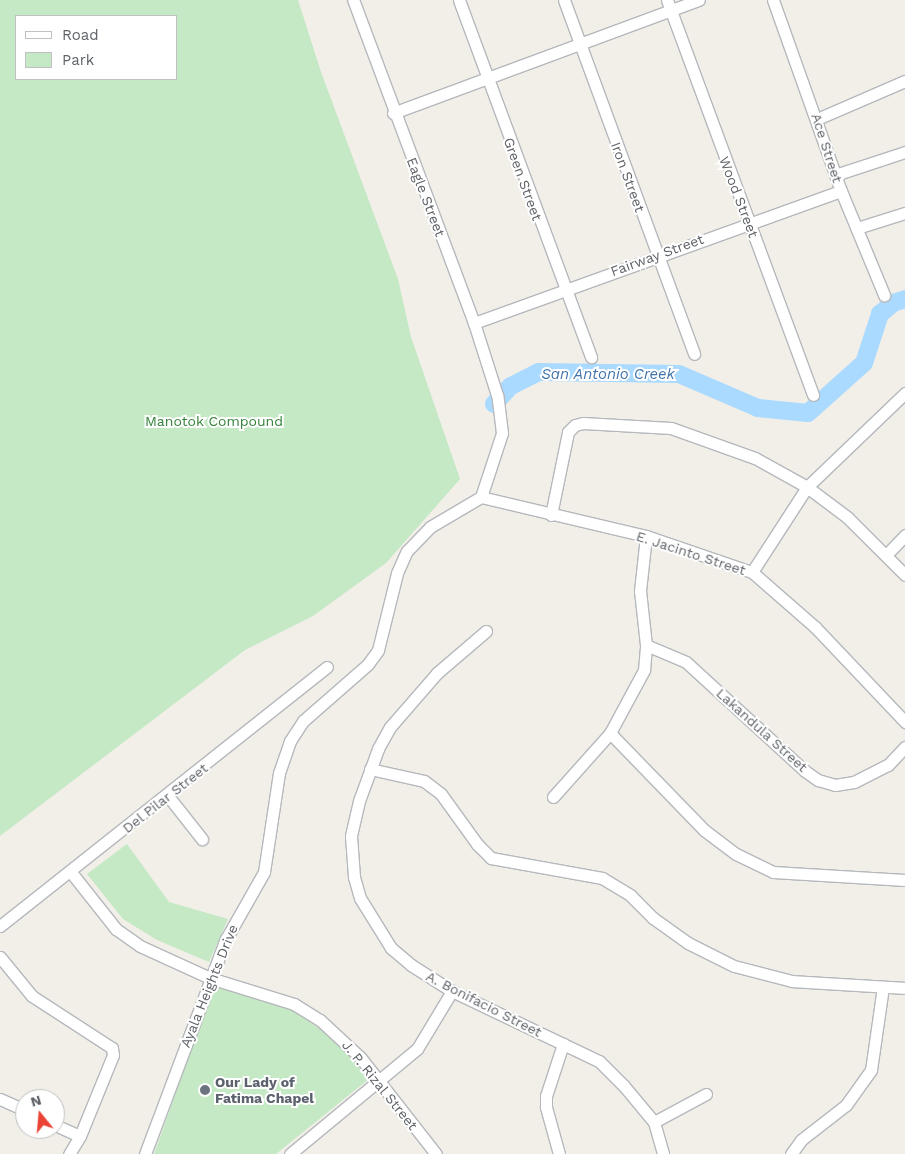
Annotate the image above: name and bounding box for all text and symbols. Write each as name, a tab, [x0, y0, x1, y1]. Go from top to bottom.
legend	[15, 15, 178, 80]
text: Road	[62, 26, 99, 44]
text: Park	[62, 51, 94, 69]
street label: Ace Street	[808, 111, 846, 185]
street label: Green Street	[500, 135, 546, 223]
street label: Iron Street	[608, 140, 648, 214]
street label: Wood Street	[716, 154, 762, 240]
street label: Eagle Street	[403, 155, 449, 239]
street label: Fairway Street	[608, 230, 706, 280]
water label: San Antonio Creek	[541, 366, 675, 384]
park label: Manotok Compound	[145, 413, 283, 429]
street label: E. Jacinto Street	[634, 527, 748, 579]
street label: Lakandula Street	[713, 685, 811, 775]
street label: Del Pilar Street	[119, 759, 211, 837]
street label: Ayala Heights Drive	[177, 922, 241, 1050]
street label: A. Bonifacio Street	[423, 968, 545, 1040]
street label: J. P. Rizal Street	[339, 1037, 421, 1133]
place label: Our Lady of Fatima Chapel	[215, 1074, 314, 1106]
marker: Our Lady of Fatima Chapel	[199, 1084, 211, 1096]
north arrow	[15, 1089, 65, 1139]
text: N	[29, 1091, 43, 1110]

